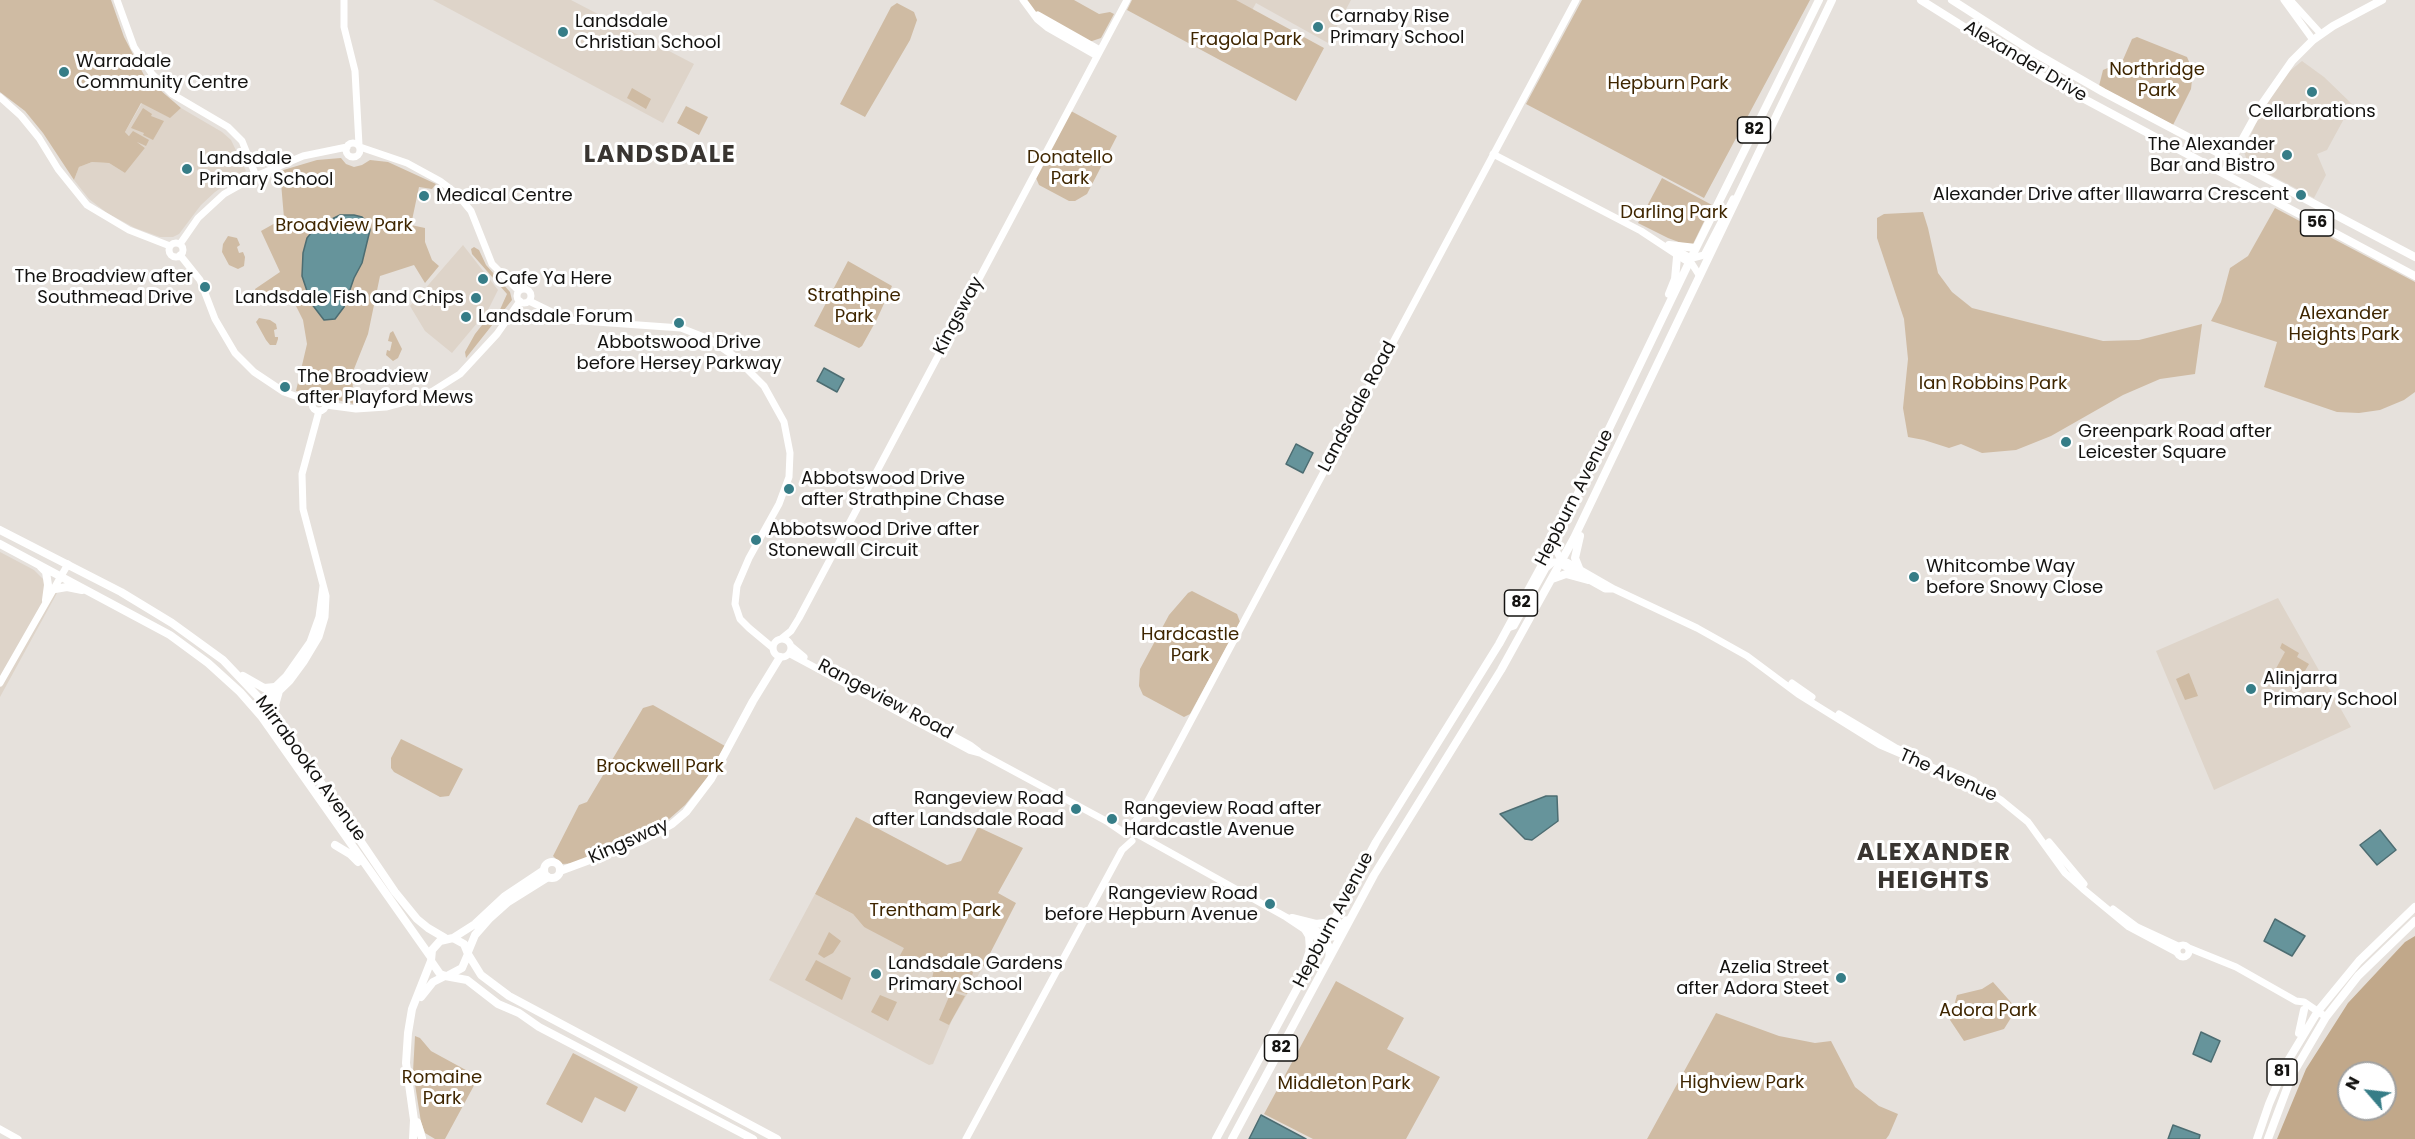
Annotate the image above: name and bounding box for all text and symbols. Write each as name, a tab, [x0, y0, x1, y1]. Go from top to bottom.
place label: Carnaby Rise Primary School	[1330, 6, 1464, 48]
place label: Landsdale Christian School	[575, 11, 721, 54]
street label: Alexander Drive	[1959, 17, 2091, 107]
marker: Carnaby Rise Primary School	[1311, 20, 1325, 34]
marker: Landsdale Christian School	[556, 25, 570, 39]
park label: Fragola Park	[1190, 29, 1302, 51]
place label: Warradale Community Centre	[76, 51, 248, 94]
park label: Northridge Park	[2109, 59, 2205, 101]
marker: Warradale Community Centre	[57, 65, 71, 79]
park label: Hepburn Park	[1607, 73, 1729, 95]
marker: Cellarbrations	[2305, 85, 2319, 99]
place label: Cellarbrations	[2248, 101, 2376, 123]
road number: 82	[1738, 117, 1770, 143]
place label: The Alexander Bar and Bistro	[2148, 134, 2275, 176]
district label: LANDSDALE	[584, 142, 736, 170]
park label: Donatello Park	[1027, 147, 1113, 190]
place label: Landsdale Primary School	[199, 148, 333, 190]
marker: The Alexander Bar and Bistro	[2280, 148, 2294, 162]
marker: Landsdale Primary School	[180, 162, 194, 176]
place label: Alexander Drive after Illawarra Crescent	[1933, 184, 2289, 206]
place label: Medical Centre	[436, 185, 573, 207]
marker: Alexander Drive after Illawarra Crescent	[2294, 188, 2308, 202]
marker: Medical Centre	[417, 189, 431, 203]
park label: Darling Park	[1620, 202, 1728, 224]
road number: 56	[2300, 210, 2334, 236]
park label: Broadview Park	[275, 215, 413, 237]
place label: The Broadview after Southmead Drive	[14, 266, 193, 308]
place label: Cafe Ya Here	[495, 268, 612, 290]
marker: Cafe Ya Here	[476, 272, 490, 286]
street label: Kingsway	[929, 273, 989, 359]
marker: The Broadview after Southmead Drive	[198, 280, 212, 294]
park label: Strathpine Park	[807, 285, 901, 328]
place label: Landsdale Fish and Chips	[235, 287, 464, 309]
marker: Landsdale Fish and Chips	[469, 291, 483, 305]
park label: Alexander Heights Park	[2288, 303, 2400, 346]
place label: Landsdale Forum	[478, 306, 633, 328]
marker: Landsdale Forum	[459, 310, 473, 324]
marker: Abbotswood Drive before Hersey Parkway	[672, 316, 686, 330]
place label: Abbotswood Drive before Hersey Parkway	[577, 332, 781, 374]
street label: Landsdale Road	[1315, 338, 1401, 476]
place label: The Broadview after Playford Mews	[297, 366, 473, 409]
park label: Ian Robbins Park	[1919, 373, 2067, 395]
marker: The Broadview after Playford Mews	[278, 380, 292, 394]
place label: Greenpark Road after Leicester Square	[2078, 421, 2272, 464]
street label: Hepburn Avenue	[1531, 426, 1619, 570]
marker: Greenpark Road after Leicester Square	[2059, 435, 2073, 449]
place label: Abbotswood Drive after Strathpine Chase	[801, 468, 1005, 510]
marker: Abbotswood Drive after Strathpine Chase	[782, 482, 796, 496]
place label: Abbotswood Drive after Stonewall Circuit	[768, 519, 979, 562]
marker: Abbotswood Drive after Stonewall Circuit	[749, 533, 763, 547]
place label: Whitcombe Way before Snowy Close	[1926, 556, 2103, 598]
marker: Whitcombe Way before Snowy Close	[1907, 570, 1921, 584]
road number: 82	[1504, 590, 1538, 616]
park label: Hardcastle Park	[1141, 624, 1239, 666]
street label: Rangeview Road	[814, 655, 956, 745]
place label: Alinjarra Primary School	[2263, 668, 2397, 710]
marker: Alinjarra Primary School	[2244, 682, 2258, 696]
street label: Mirrabooka Avenue	[250, 692, 370, 846]
street label: The Avenue	[1896, 745, 2000, 807]
park label: Brockwell Park	[596, 756, 724, 778]
place label: Rangeview Road after Landsdale Road	[872, 788, 1064, 830]
place label: Rangeview Road after Hardcastle Avenue	[1124, 798, 1321, 840]
marker: Rangeview Road after Landsdale Road	[1069, 802, 1083, 816]
marker: Rangeview Road after Hardcastle Avenue	[1105, 812, 1119, 826]
street label: Kingsway	[586, 815, 672, 869]
district label: ALEXANDER HEIGHTS	[1857, 840, 2011, 896]
street label: Hepburn Avenue	[1289, 849, 1379, 991]
place label: Rangeview Road before Hepburn Avenue	[1044, 883, 1258, 926]
marker: Rangeview Road before Hepburn Avenue	[1263, 897, 1277, 911]
park label: Trentham Park	[869, 900, 1001, 922]
place label: Landsdale Gardens Primary School	[888, 953, 1063, 996]
place label: Azelia Street after Adora Steet	[1676, 957, 1829, 1000]
marker: Landsdale Gardens Primary School	[869, 967, 883, 981]
marker: Azelia Street after Adora Steet	[1834, 971, 1848, 985]
park label: Adora Park	[1939, 1000, 2037, 1022]
road number: 82	[1264, 1035, 1298, 1061]
road number: 81	[2267, 1059, 2297, 1085]
north arrow	[2337, 1061, 2397, 1121]
park label: Romaine Park	[402, 1067, 482, 1110]
park label: Highview Park	[1680, 1072, 1804, 1094]
park label: Middleton Park	[1278, 1073, 1410, 1095]
text: N	[2339, 1073, 2365, 1094]

